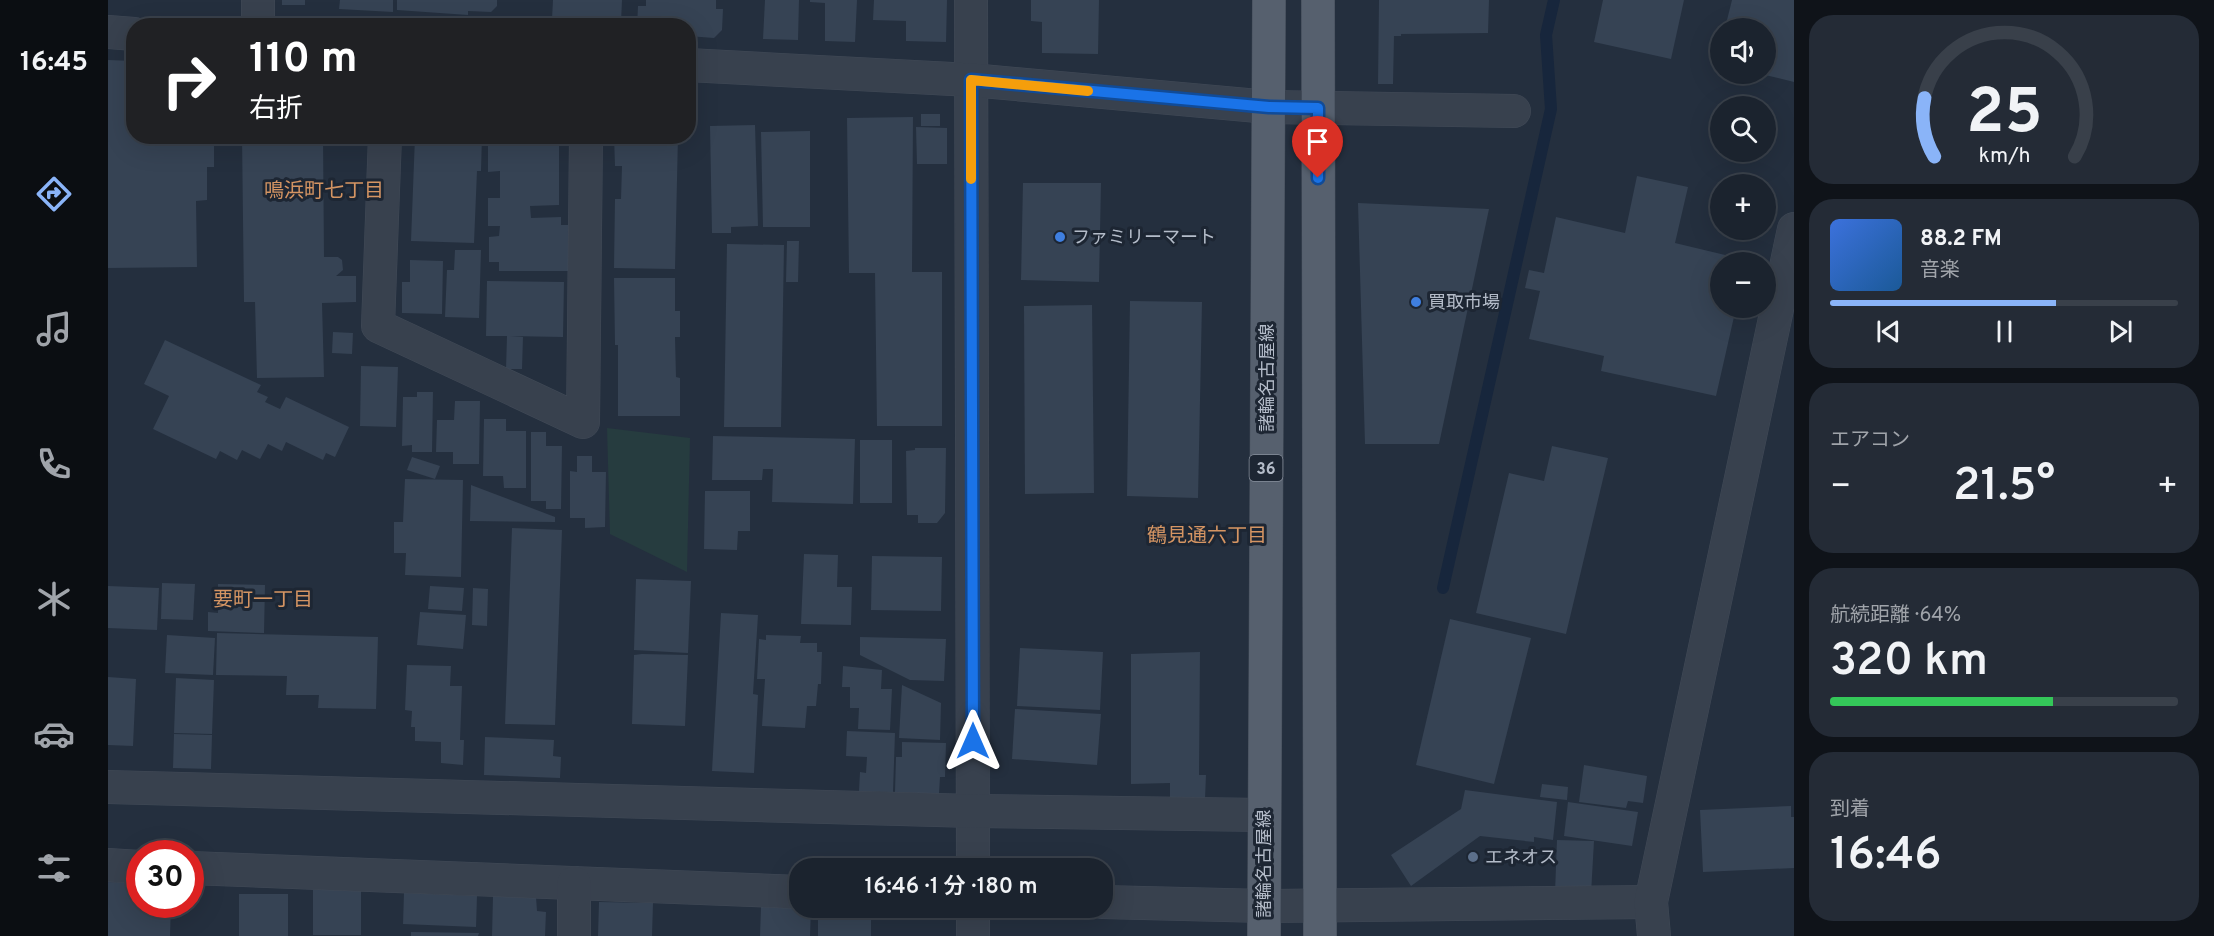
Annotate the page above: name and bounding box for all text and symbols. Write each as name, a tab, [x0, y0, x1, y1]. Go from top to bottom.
map controls	[1710, 18, 1776, 318]
button: sound	[1710, 18, 1776, 84]
text: 110 m	[249, 34, 358, 87]
icon: right	[150, 42, 228, 120]
text: 16:45	[20, 46, 88, 80]
text: 25	[1966, 76, 2042, 155]
text: 右折	[249, 93, 303, 127]
button: search	[1710, 96, 1776, 162]
pin	[1292, 116, 1343, 178]
icon: arrive	[1301, 125, 1334, 158]
text: km/h	[1978, 143, 2030, 170]
icon: directions	[33, 173, 75, 215]
button: +	[1710, 174, 1776, 240]
district label: 鳴浜町七丁目	[264, 179, 384, 205]
text: 88.2 FM	[1920, 226, 2002, 253]
place label: ファミリーマート	[1072, 227, 1216, 250]
marker: ファミリーマート	[1053, 230, 1067, 244]
button: −	[1710, 252, 1776, 318]
text: 音楽	[1920, 258, 1960, 284]
place label: 買取市場	[1428, 292, 1500, 315]
marker: 買取市場	[1409, 295, 1423, 309]
icon: music	[33, 308, 75, 350]
icon: previous	[1872, 315, 1905, 348]
icon: pause	[1988, 315, 2021, 348]
icon: next	[2104, 315, 2137, 348]
street label: 諸輪名古屋線	[1257, 324, 1280, 432]
text: エアコン	[1830, 428, 1910, 454]
icon: phone	[33, 443, 75, 485]
road number: 36	[1250, 455, 1282, 481]
text: 21.5°	[1953, 459, 2055, 516]
text: −	[1830, 467, 1851, 509]
text: +	[2157, 467, 2178, 509]
district label: 鶴見通六丁目	[1147, 524, 1267, 550]
icon: climate	[33, 578, 75, 620]
district label: 要町一丁目	[213, 588, 313, 614]
text: 航続距離 · 64%	[1830, 603, 1961, 629]
text: 320 km	[1830, 634, 1988, 691]
position arrow	[941, 709, 1005, 773]
icon: car	[33, 713, 75, 755]
text: 到着	[1830, 797, 1870, 823]
street label: 諸輪名古屋線	[1254, 810, 1277, 918]
text: 16:46	[1830, 828, 1942, 885]
speed limit sign: 30	[126, 840, 204, 918]
icon: filters	[33, 847, 75, 889]
place label: エネオス	[1485, 847, 1557, 870]
marker: エネオス	[1466, 850, 1480, 864]
text: 16:46 · 1 分 · 180 m	[865, 874, 1037, 901]

